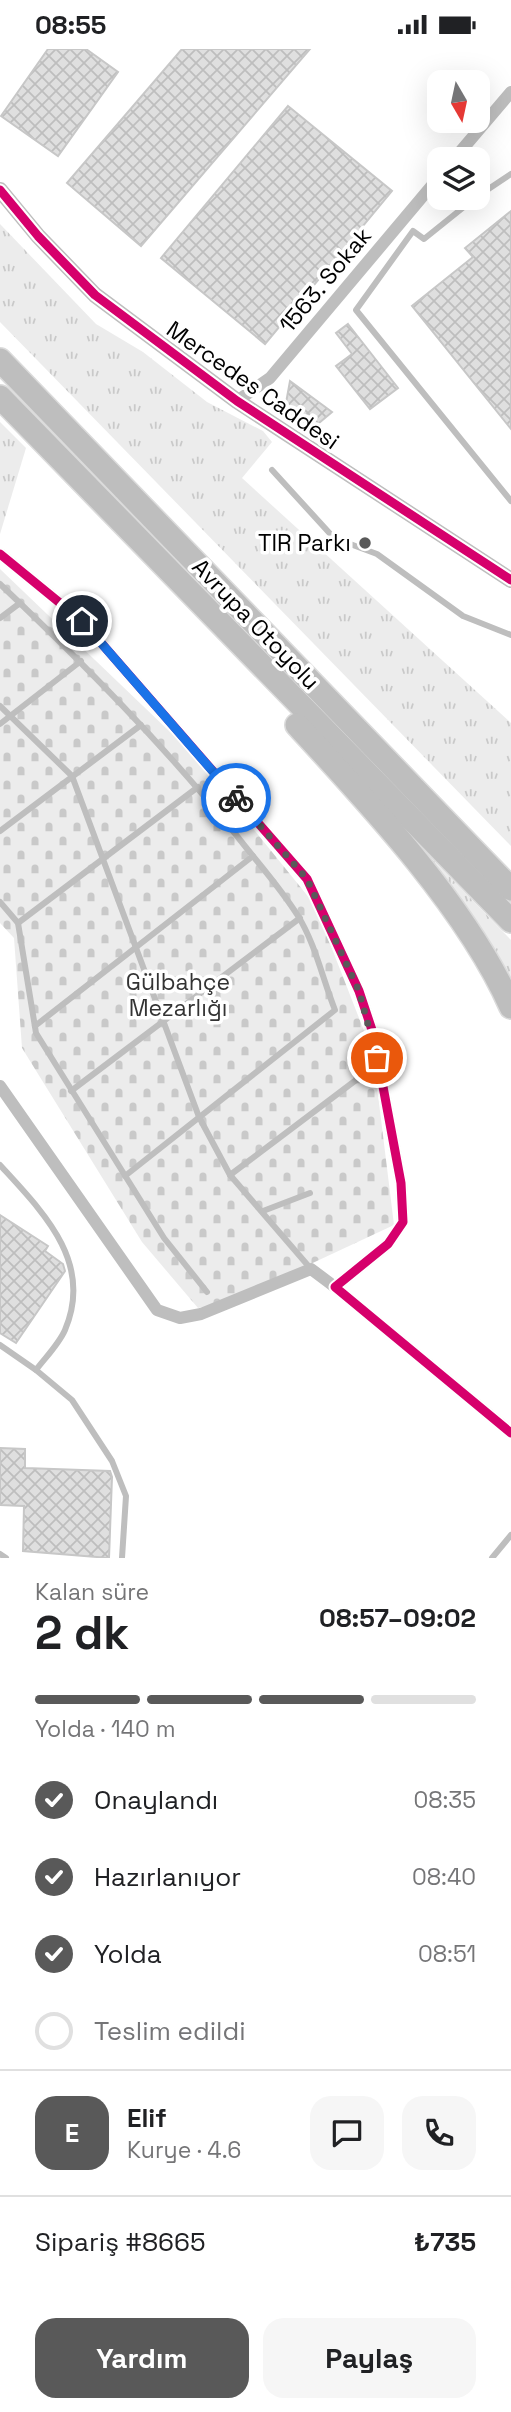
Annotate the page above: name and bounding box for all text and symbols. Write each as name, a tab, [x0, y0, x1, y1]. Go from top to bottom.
text: 08:55	[35, 8, 106, 42]
north arrow	[427, 70, 490, 133]
map controls	[427, 70, 490, 210]
button: layers	[427, 147, 490, 210]
street label: 1563. Sokak	[272, 221, 378, 339]
street label: Mercedes Caddesi	[161, 314, 345, 456]
place label: TIR Parkı	[258, 528, 351, 558]
marker: TIR Parkı	[357, 535, 373, 551]
street label: Avrupa Otoyolu	[186, 552, 326, 696]
pin	[52, 591, 112, 651]
icon: home	[63, 602, 101, 640]
courier	[201, 763, 271, 833]
icon: bike	[217, 779, 255, 817]
park label: Gülbahçe Mezarlığı	[126, 967, 230, 1023]
pin	[347, 1028, 407, 1088]
icon: bag	[358, 1039, 396, 1077]
text: Kalan süre	[35, 1577, 149, 1607]
text: 08:57–09:02	[319, 1601, 476, 1635]
text: 2 dk	[35, 1604, 129, 1662]
text: Yolda · 140 m	[35, 1714, 175, 1744]
icon: check	[35, 1781, 73, 1819]
text: Onaylandı	[94, 1783, 218, 1817]
text: 08:35	[413, 1785, 476, 1815]
icon: check	[35, 1858, 73, 1896]
text: Hazırlanıyor	[94, 1860, 241, 1894]
text: 08:40	[412, 1862, 476, 1892]
icon: check	[35, 1935, 73, 1973]
text: Yolda	[94, 1937, 162, 1971]
text: 08:51	[418, 1939, 476, 1969]
text: Teslim edildi	[94, 2014, 246, 2048]
button: chat	[310, 2096, 384, 2170]
button: phone	[402, 2096, 476, 2170]
text: Elif	[127, 2101, 167, 2135]
text: E	[65, 2116, 79, 2150]
text: Kurye · 4.6	[127, 2135, 241, 2165]
text: Sipariş #8665	[35, 2225, 205, 2259]
text: ₺735	[414, 2225, 476, 2259]
button: Yardım	[35, 2318, 249, 2398]
button: Paylaş	[263, 2318, 476, 2398]

